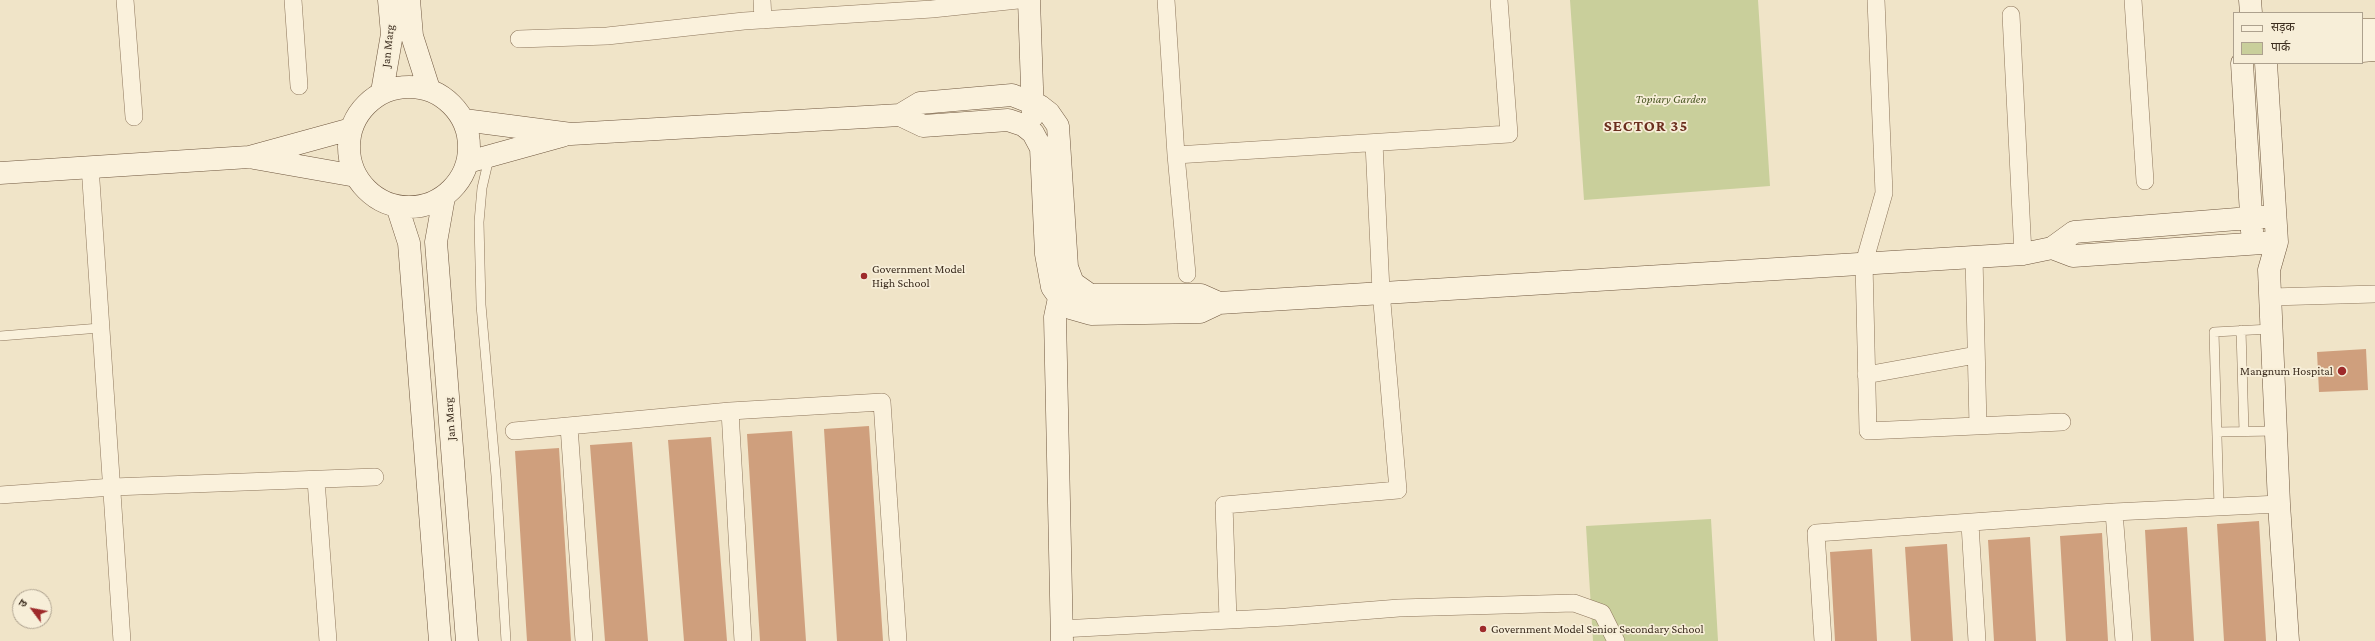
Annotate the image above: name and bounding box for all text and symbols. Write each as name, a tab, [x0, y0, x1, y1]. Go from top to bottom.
legend	[2233, 12, 2363, 64]
text: सड़क	[2271, 20, 2295, 34]
street label: Jan Marg	[379, 24, 397, 68]
text: पार्क	[2271, 40, 2290, 54]
park label: Topiary Garden	[1636, 92, 1706, 106]
district label: SECTOR 35	[1604, 116, 1688, 136]
place label: Government Model High School	[872, 262, 965, 290]
marker: Government Model High School	[859, 271, 869, 281]
place label: Mangnum Hospital	[2240, 364, 2333, 378]
marker: Mangnum Hospital	[2336, 365, 2348, 377]
street label: Jan Marg	[441, 397, 459, 441]
north arrow	[12, 589, 52, 629]
text: उ	[16, 597, 29, 609]
place label: Government Model Senior Secondary School	[1491, 622, 1704, 636]
marker: Government Model Senior Secondary School	[1478, 624, 1488, 634]

